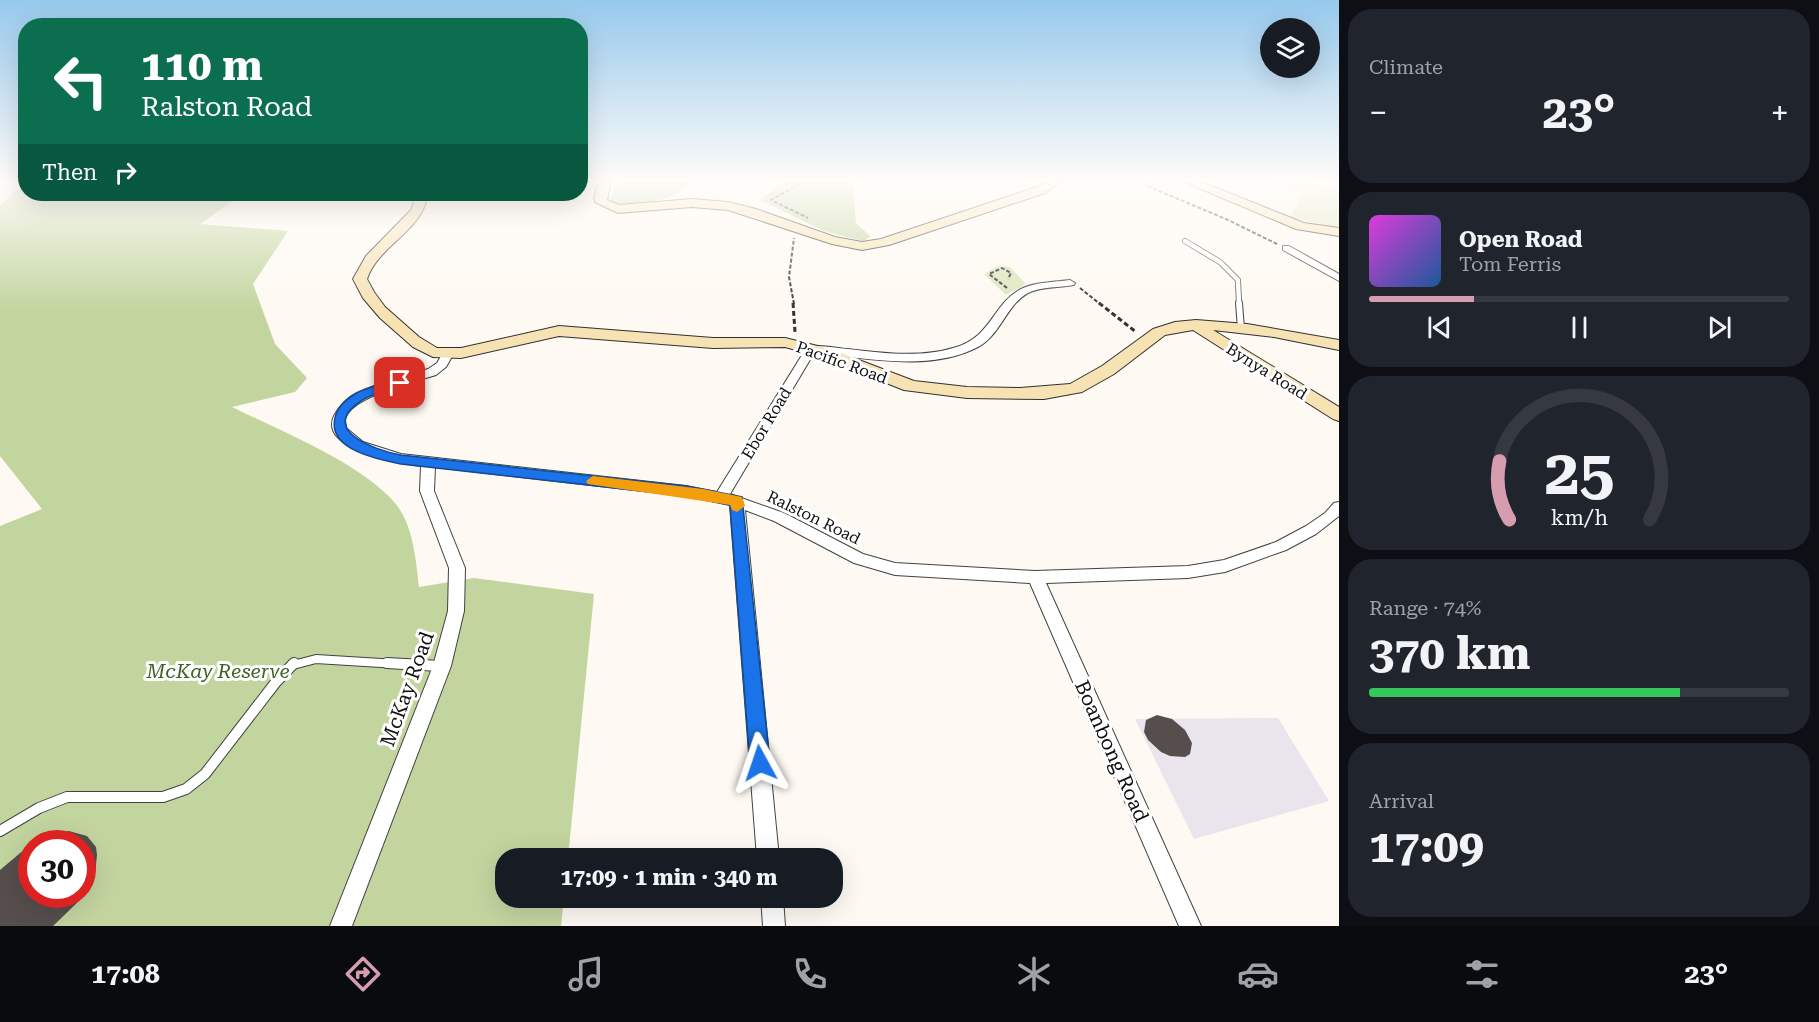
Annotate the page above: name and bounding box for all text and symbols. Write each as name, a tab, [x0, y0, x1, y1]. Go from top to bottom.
map controls	[1260, 18, 1320, 78]
button: layers	[1260, 18, 1320, 78]
text: 110 m	[141, 41, 263, 90]
icon: left	[42, 42, 120, 120]
text: Climate	[1369, 55, 1443, 79]
text: 23°	[1543, 86, 1615, 139]
text: Ralston Road	[141, 91, 312, 123]
text: −	[1369, 93, 1387, 132]
text: +	[1771, 93, 1789, 132]
icon: right	[109, 156, 142, 189]
text: Then	[42, 160, 97, 185]
text: Open Road	[1459, 227, 1582, 252]
text: Tom Ferris	[1459, 252, 1561, 276]
icon: previous	[1423, 311, 1456, 344]
icon: pause	[1563, 311, 1596, 344]
icon: next	[1703, 311, 1736, 344]
street label: Pacific Road	[794, 337, 890, 388]
street label: Bynya Road	[1223, 339, 1311, 404]
pin	[374, 357, 425, 408]
icon: arrive	[383, 366, 416, 399]
street label: Ebor Road	[738, 384, 795, 463]
text: 25	[1544, 436, 1614, 509]
street label: Ralston Road	[764, 487, 864, 548]
text: km/h	[1550, 505, 1608, 530]
text: Range · 74%	[1369, 596, 1481, 620]
text: 370 km	[1369, 627, 1530, 680]
street label: McKay Road	[375, 628, 439, 750]
park label: McKay Reserve	[145, 659, 290, 683]
street label: Boanbong Road	[1070, 676, 1154, 826]
position arrow	[728, 731, 792, 795]
text: Arrival	[1369, 789, 1434, 813]
text: 17:09	[1369, 820, 1484, 873]
speed limit sign: 30	[18, 830, 96, 908]
text: 17:09 · 1 min · 340 m	[560, 865, 778, 890]
icon: directions	[342, 953, 384, 995]
icon: music	[565, 953, 607, 995]
icon: phone	[789, 953, 831, 995]
icon: climate	[1013, 953, 1055, 995]
icon: car	[1237, 953, 1279, 995]
icon: filters	[1461, 953, 1503, 995]
text: 17:08	[91, 958, 160, 990]
text: 23°	[1684, 958, 1728, 990]

